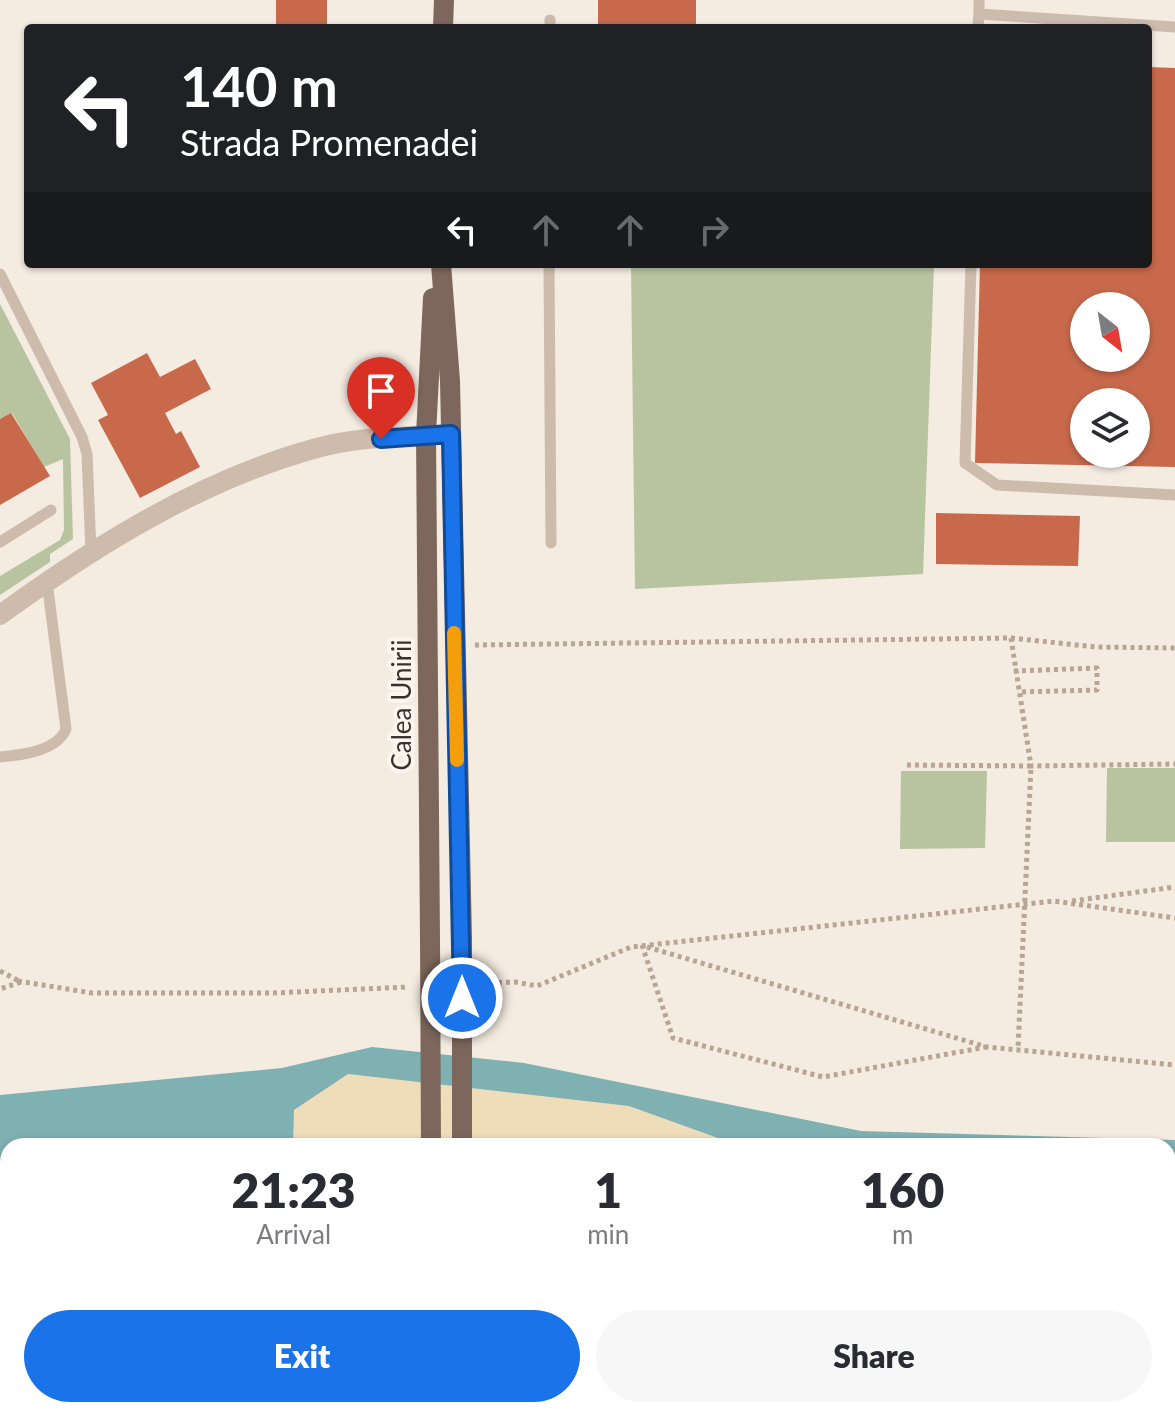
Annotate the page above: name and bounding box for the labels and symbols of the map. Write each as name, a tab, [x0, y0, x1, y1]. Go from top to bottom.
north arrow	[1070, 292, 1150, 372]
pin	[347, 357, 415, 439]
street label: Calea Unirii	[385, 639, 417, 771]
position arrow	[420, 956, 504, 1040]

